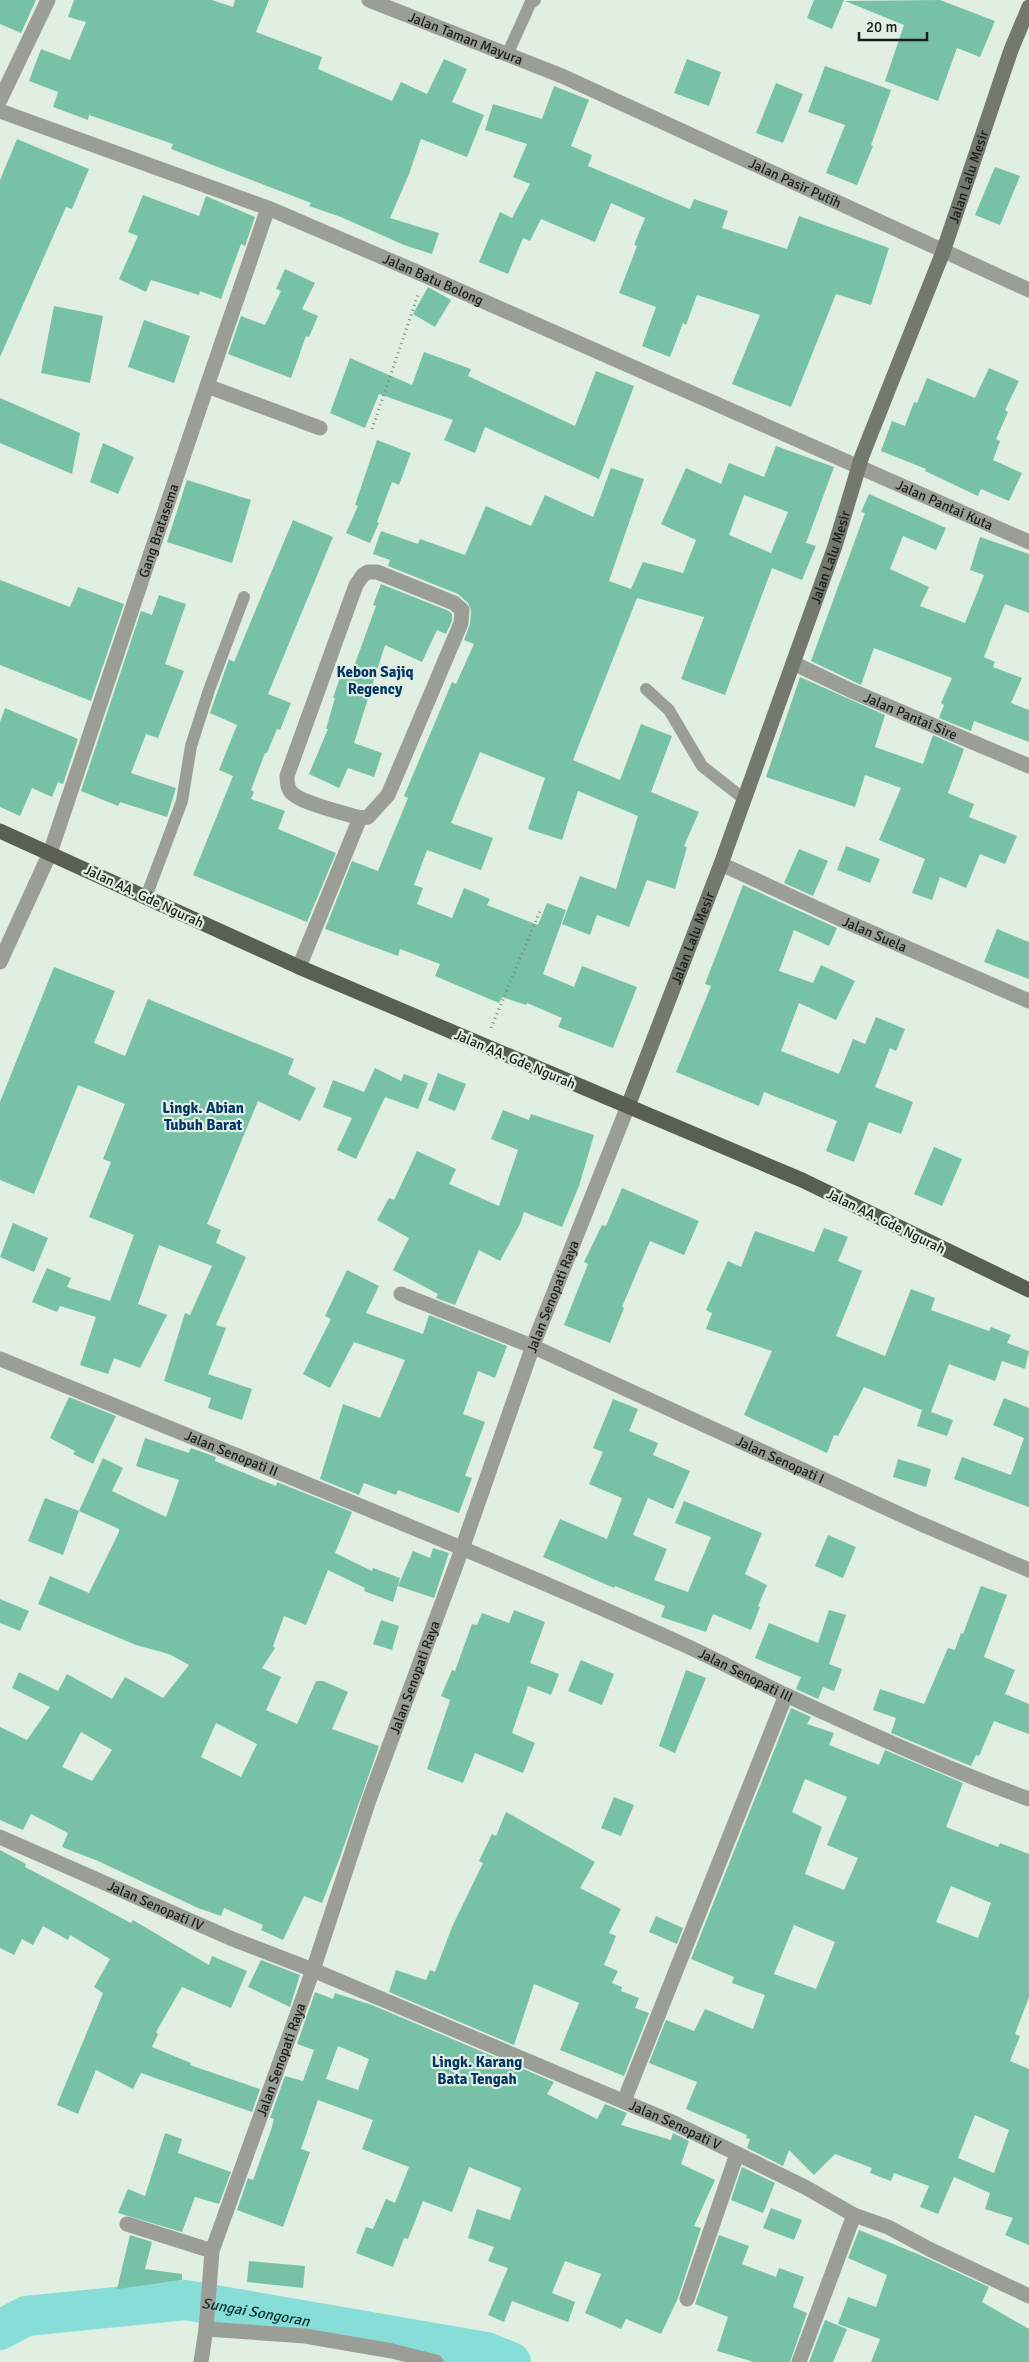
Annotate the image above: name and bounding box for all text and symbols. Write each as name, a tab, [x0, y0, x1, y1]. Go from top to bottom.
street label: Jalan Taman Mayura	[406, 8, 525, 69]
scale bar	[859, 10, 926, 42]
text: 20 m	[866, 18, 897, 36]
street label: Jalan Lalu Mesir	[945, 127, 993, 226]
street label: Jalan Pasir Putih	[746, 155, 844, 212]
street label: Jalan Batu Bolong	[380, 250, 486, 309]
street label: Jalan Pantai Kuta	[893, 476, 996, 534]
street label: Gang Bratasema	[135, 482, 183, 580]
street label: Jalan Lalu Mesir	[807, 508, 854, 606]
district label: Kebon Sajiq Regency	[336, 663, 414, 698]
street label: Jalan Pantai Sire	[861, 689, 960, 744]
street label: Jalan AA. Gde Ngurah	[81, 861, 206, 932]
street label: Jalan Lalu Mesir	[668, 889, 719, 987]
street label: Jalan Suela	[840, 913, 910, 956]
street label: Jalan AA. Gde Ngurah	[452, 1026, 578, 1093]
district label: Lingk. Abian Tubuh Barat	[162, 1099, 244, 1134]
street label: Jalan AA. Gde Ngurah	[824, 1185, 948, 1258]
street label: Jalan Senopati Raya	[523, 1238, 583, 1355]
street label: Jalan Senopati II	[182, 1427, 281, 1480]
street label: Jalan Senopati I	[733, 1433, 827, 1488]
street label: Jalan Senopati Raya	[386, 1618, 444, 1737]
street label: Jalan Senopati III	[695, 1645, 795, 1706]
street label: Jalan Senopati IV	[105, 1877, 206, 1934]
street label: Jalan Senopati Raya	[253, 2001, 310, 2119]
district label: Lingk. Karang Bata Tengah	[432, 2053, 522, 2088]
street label: Jalan Senopati V	[627, 2097, 724, 2154]
water label: Sungai Songoran	[200, 2294, 312, 2330]

